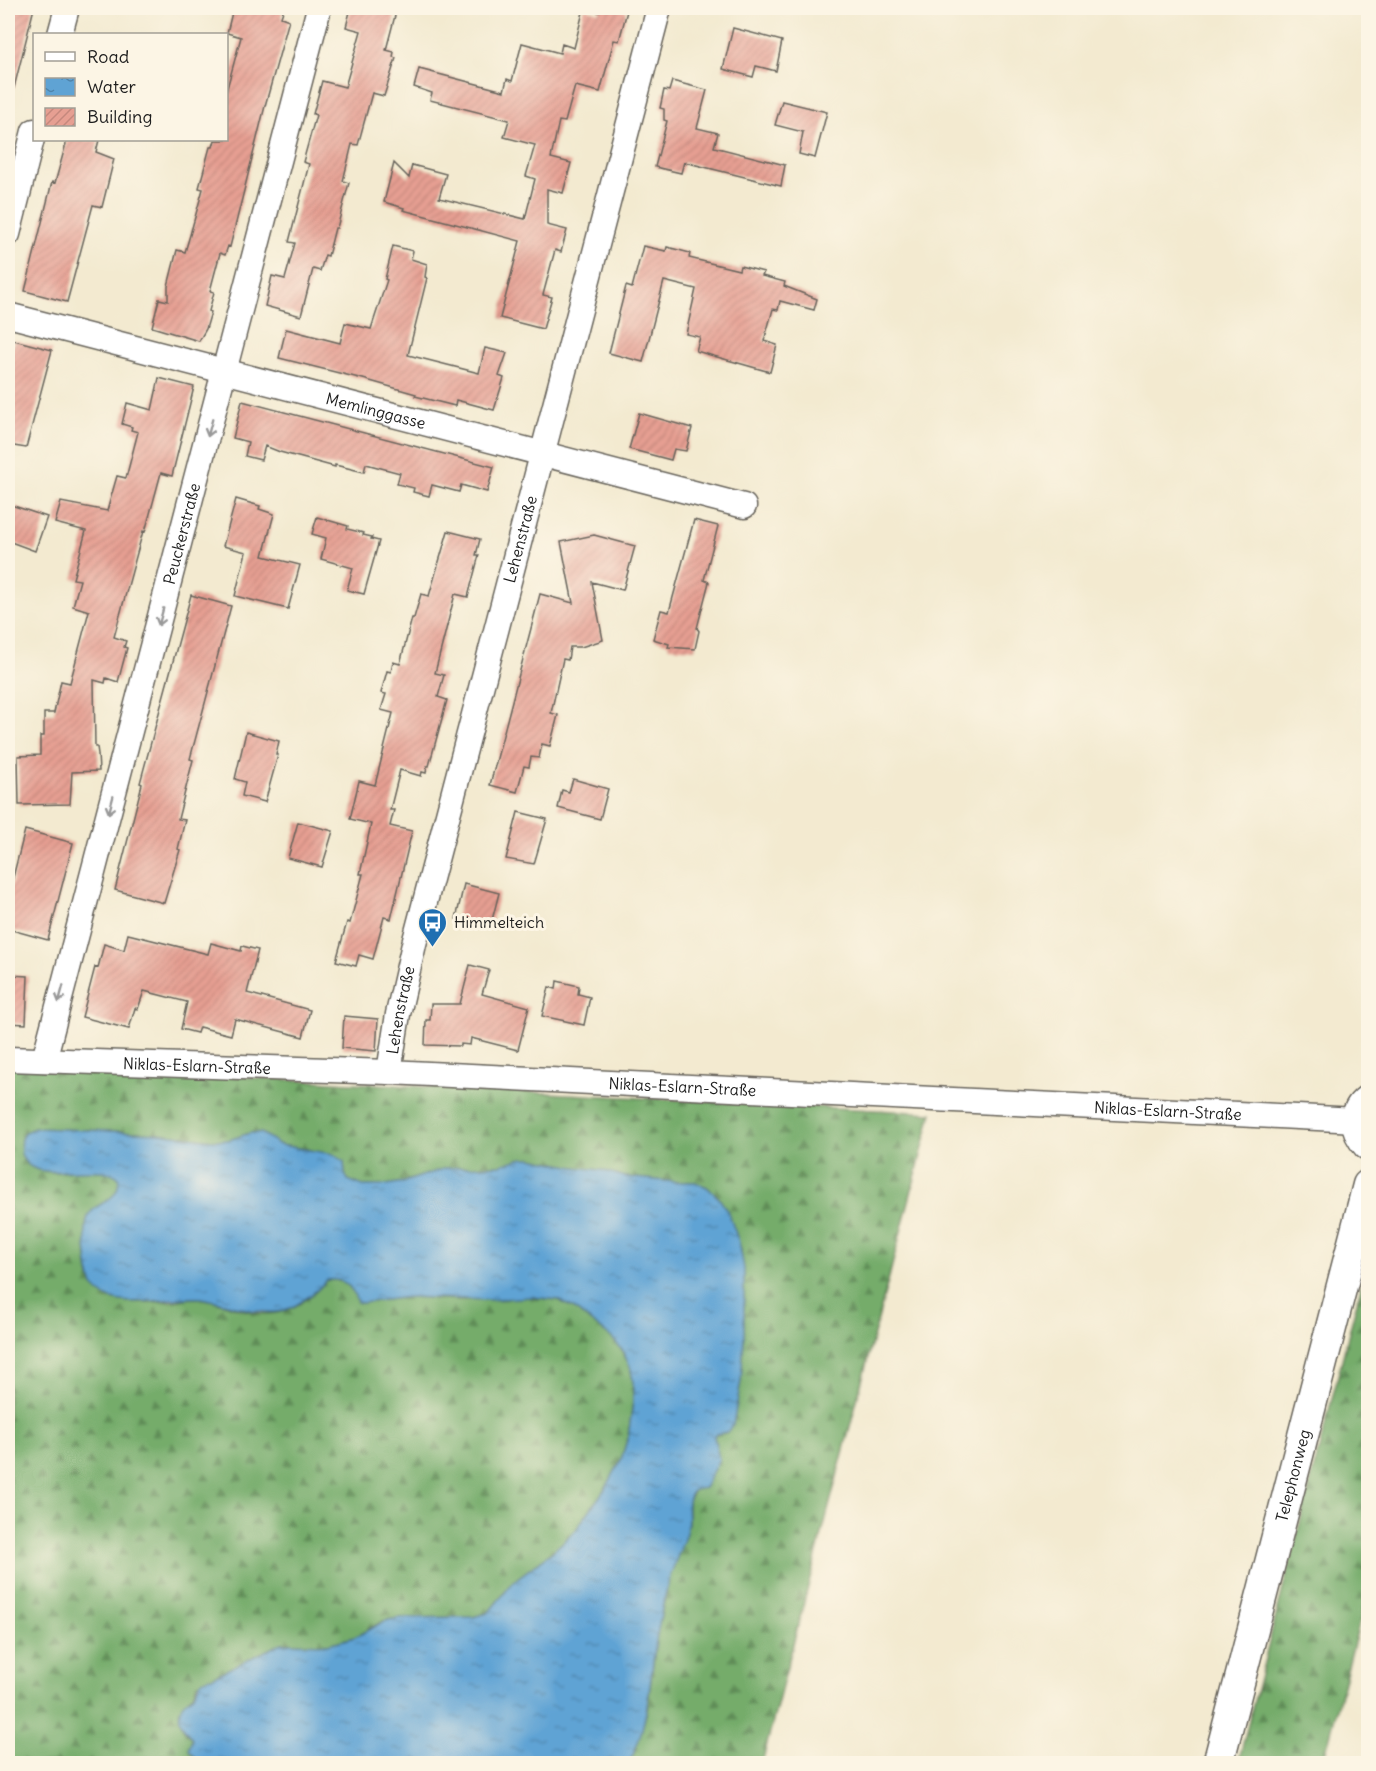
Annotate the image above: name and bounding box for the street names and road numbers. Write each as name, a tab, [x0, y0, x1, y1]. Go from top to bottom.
street label: Memlinggasse	[324, 388, 428, 433]
street label: Peuckerstraße	[159, 481, 204, 586]
street label: Lehenstraße	[499, 493, 541, 585]
street label: Lehenstraße	[382, 964, 419, 1055]
street label: Niklas-Eslarn-Straße	[123, 1053, 271, 1078]
street label: Niklas-Eslarn-Straße	[608, 1073, 757, 1100]
street label: Niklas-Eslarn-Straße	[1093, 1097, 1242, 1124]
street label: Telephonweg	[1271, 1427, 1314, 1524]

